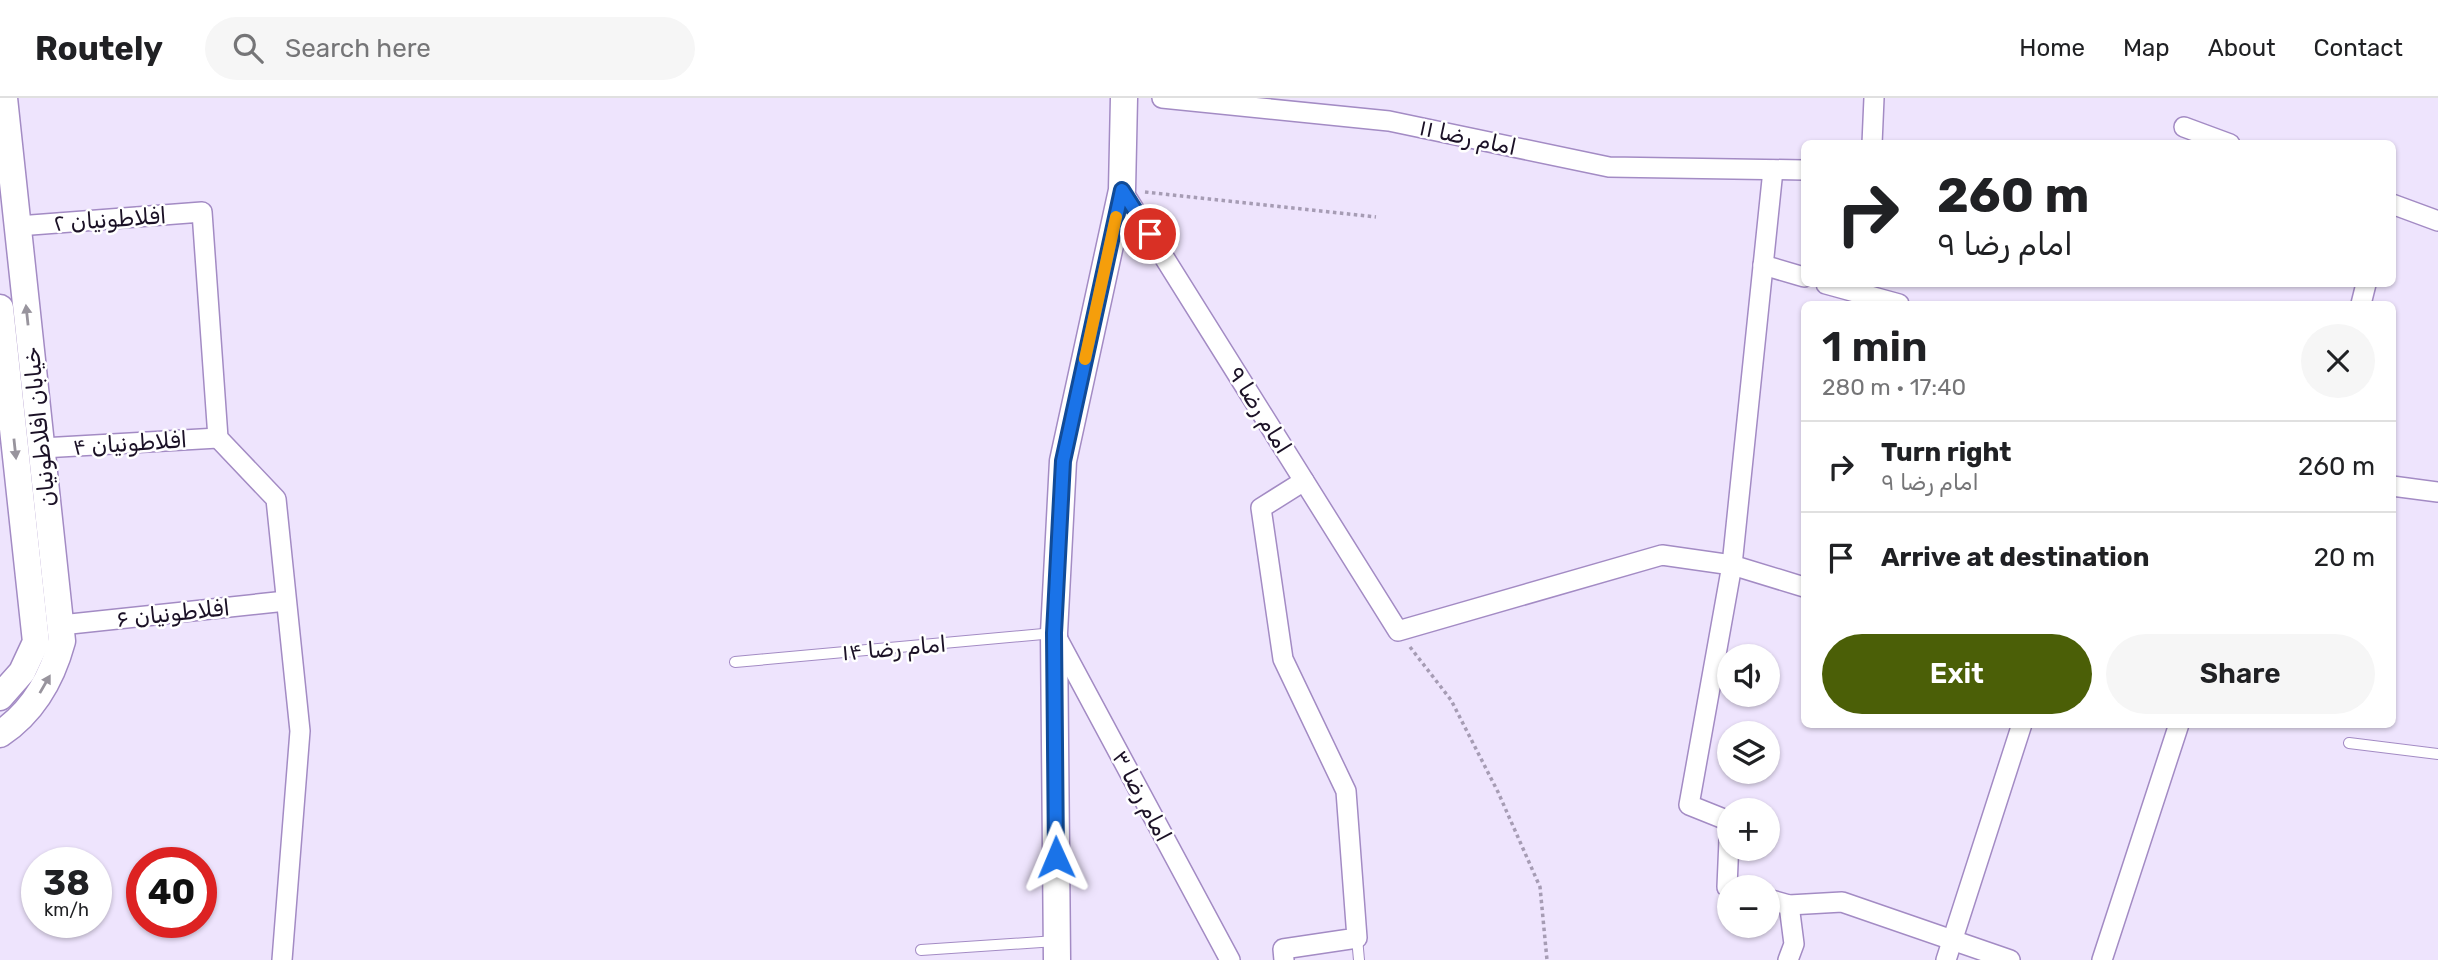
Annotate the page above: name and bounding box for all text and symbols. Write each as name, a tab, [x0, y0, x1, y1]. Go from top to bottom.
search box	[205, 17, 695, 80]
text: Routely	[35, 29, 163, 68]
icon: search	[229, 29, 267, 67]
text: Search here	[285, 33, 431, 64]
text: Home	[2019, 34, 2085, 62]
text: Map	[2123, 34, 2170, 62]
text: About	[2208, 34, 2276, 62]
text: Contact	[2314, 34, 2403, 62]
street label: امام رضا ۱۱	[1417, 113, 1519, 162]
text: 260 m	[1937, 166, 2089, 224]
icon: right	[1822, 168, 1913, 259]
street label: افلاطونیان ۲	[53, 201, 167, 237]
pin	[1120, 204, 1180, 264]
icon: arrive	[1131, 215, 1169, 253]
text: امام رضا ۹	[1937, 225, 2073, 263]
one-way arrow	[22, 304, 33, 326]
text: 1 min	[1822, 322, 1928, 372]
button: close	[2301, 324, 2375, 398]
street label: خیابان افلاطونیان	[17, 346, 61, 508]
street label: امام رضا ۹	[1221, 361, 1298, 459]
text: 280 m · 17:40	[1822, 373, 1966, 401]
street label: افلاطونیان ۴	[72, 425, 188, 461]
text: Turn right	[1881, 437, 2011, 468]
one-way arrow	[10, 438, 21, 460]
icon: right	[1822, 448, 1860, 486]
text: 260 m	[2298, 451, 2375, 482]
text: امام رضا ۹	[1881, 468, 1979, 496]
icon: arrive	[1822, 539, 1860, 577]
text: Arrive at destination	[1881, 542, 2149, 573]
text: 20 m	[2314, 542, 2375, 573]
street label: افلاطونیان ۶	[115, 593, 231, 633]
street label: امام رضا ۱۴	[841, 629, 947, 667]
button: Exit	[1822, 634, 2092, 714]
button: Share	[2106, 634, 2375, 714]
map controls	[1717, 644, 1780, 938]
button: sound	[1717, 644, 1780, 707]
one-way arrow	[39, 674, 51, 694]
button: layers	[1717, 721, 1780, 784]
street label: امام رضا ۳	[1105, 746, 1178, 847]
button: +	[1717, 798, 1780, 861]
position arrow	[1019, 820, 1093, 894]
speed limit sign: 40	[126, 847, 217, 938]
text: 38	[43, 862, 90, 904]
button: −	[1717, 875, 1780, 938]
text: km/h	[44, 899, 89, 921]

